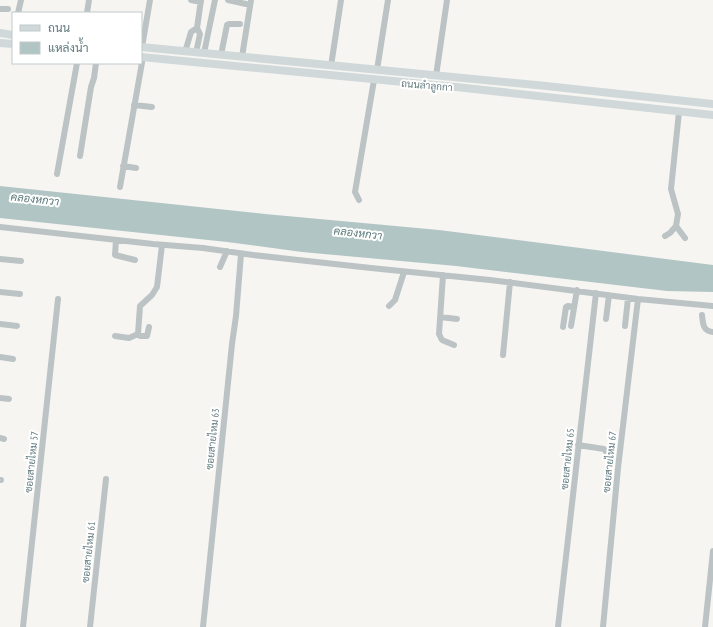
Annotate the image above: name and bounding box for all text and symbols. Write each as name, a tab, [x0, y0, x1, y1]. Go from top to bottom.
legend	[12, 12, 142, 64]
text: ถนน	[48, 20, 71, 35]
text: แหล่งน้ำ	[48, 37, 88, 55]
street label: ถนนลำลูกกา	[401, 77, 453, 95]
water label: คลองหกวา	[10, 189, 60, 209]
water label: คลองหกวา	[333, 223, 383, 243]
street label: ซอยสายไหม 63	[203, 408, 222, 470]
street label: ซอยสายไหม 65	[558, 428, 577, 490]
street label: ซอยสายไหม 57	[22, 431, 41, 493]
street label: ซอยสายไหม 67	[600, 431, 619, 493]
street label: ซอยสายไหม 61	[79, 521, 98, 583]

